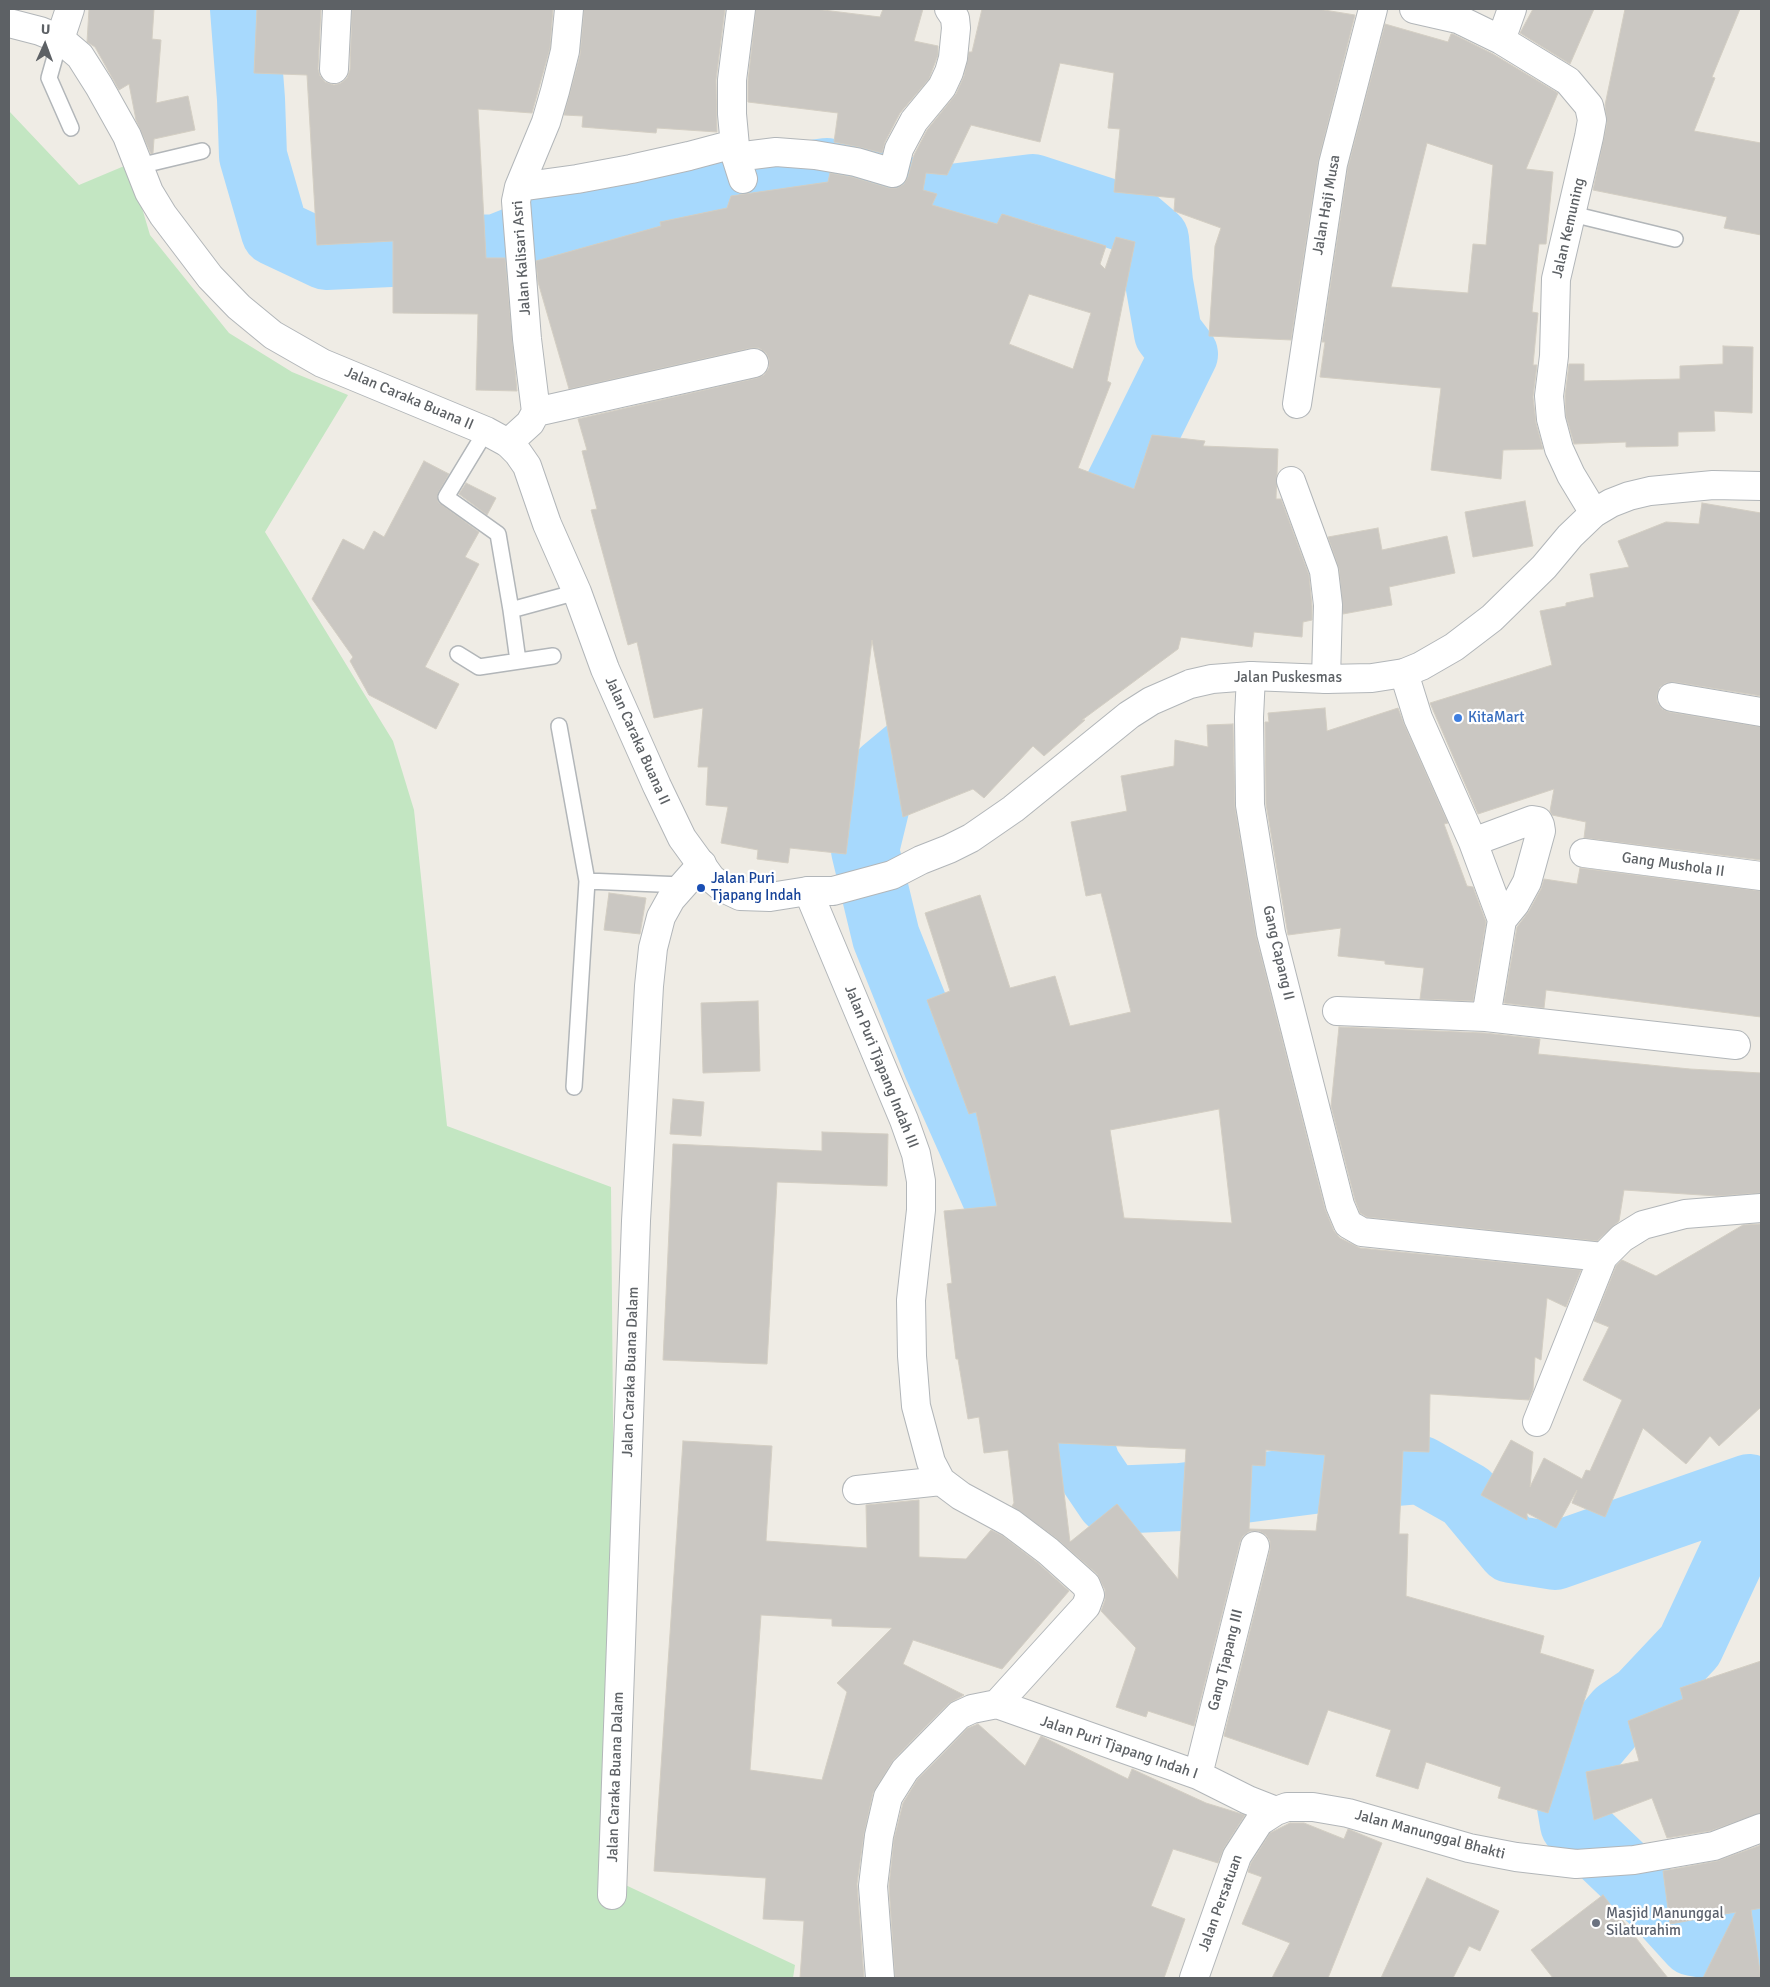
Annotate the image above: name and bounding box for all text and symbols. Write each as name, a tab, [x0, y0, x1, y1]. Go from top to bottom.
north arrow	[20, 20, 70, 70]
text: U	[41, 21, 51, 38]
street label: Jalan Haji Musa	[1309, 154, 1345, 256]
street label: Jalan Kemuning	[1549, 176, 1589, 280]
street label: Jalan Kalisari Asri	[509, 200, 535, 316]
street label: Jalan Caraka Buana II	[342, 364, 476, 434]
street label: Jalan Puskesmas	[1234, 669, 1342, 687]
street label: Jalan Caraka Buana II	[601, 674, 673, 808]
place label: KitaMart	[1468, 709, 1525, 727]
marker: KitaMart	[1452, 712, 1464, 724]
street label: Gang Mushola II	[1620, 849, 1726, 881]
place label: Jalan Puri Tjapang Indah	[711, 870, 801, 905]
marker: Jalan Puri Tjapang Indah	[695, 882, 707, 894]
street label: Gang Capang II	[1258, 904, 1298, 1002]
street label: Jalan Puri Tjapang Indah III	[840, 983, 922, 1151]
street label: Jalan Caraka Buana Dalam	[619, 1286, 643, 1458]
street label: Gang Tjapang III	[1205, 1607, 1247, 1713]
street label: Jalan Caraka Buana Dalam	[604, 1691, 628, 1863]
street label: Jalan Puri Tjapang Indah I	[1038, 1713, 1200, 1783]
street label: Jalan Manunggal Bhakti	[1353, 1806, 1507, 1864]
street label: Jalan Persatuan	[1195, 1852, 1247, 1954]
place label: Masjid Manunggal Silaturahim	[1606, 1905, 1724, 1940]
marker: Masjid Manunggal Silaturahim	[1590, 1917, 1602, 1929]

